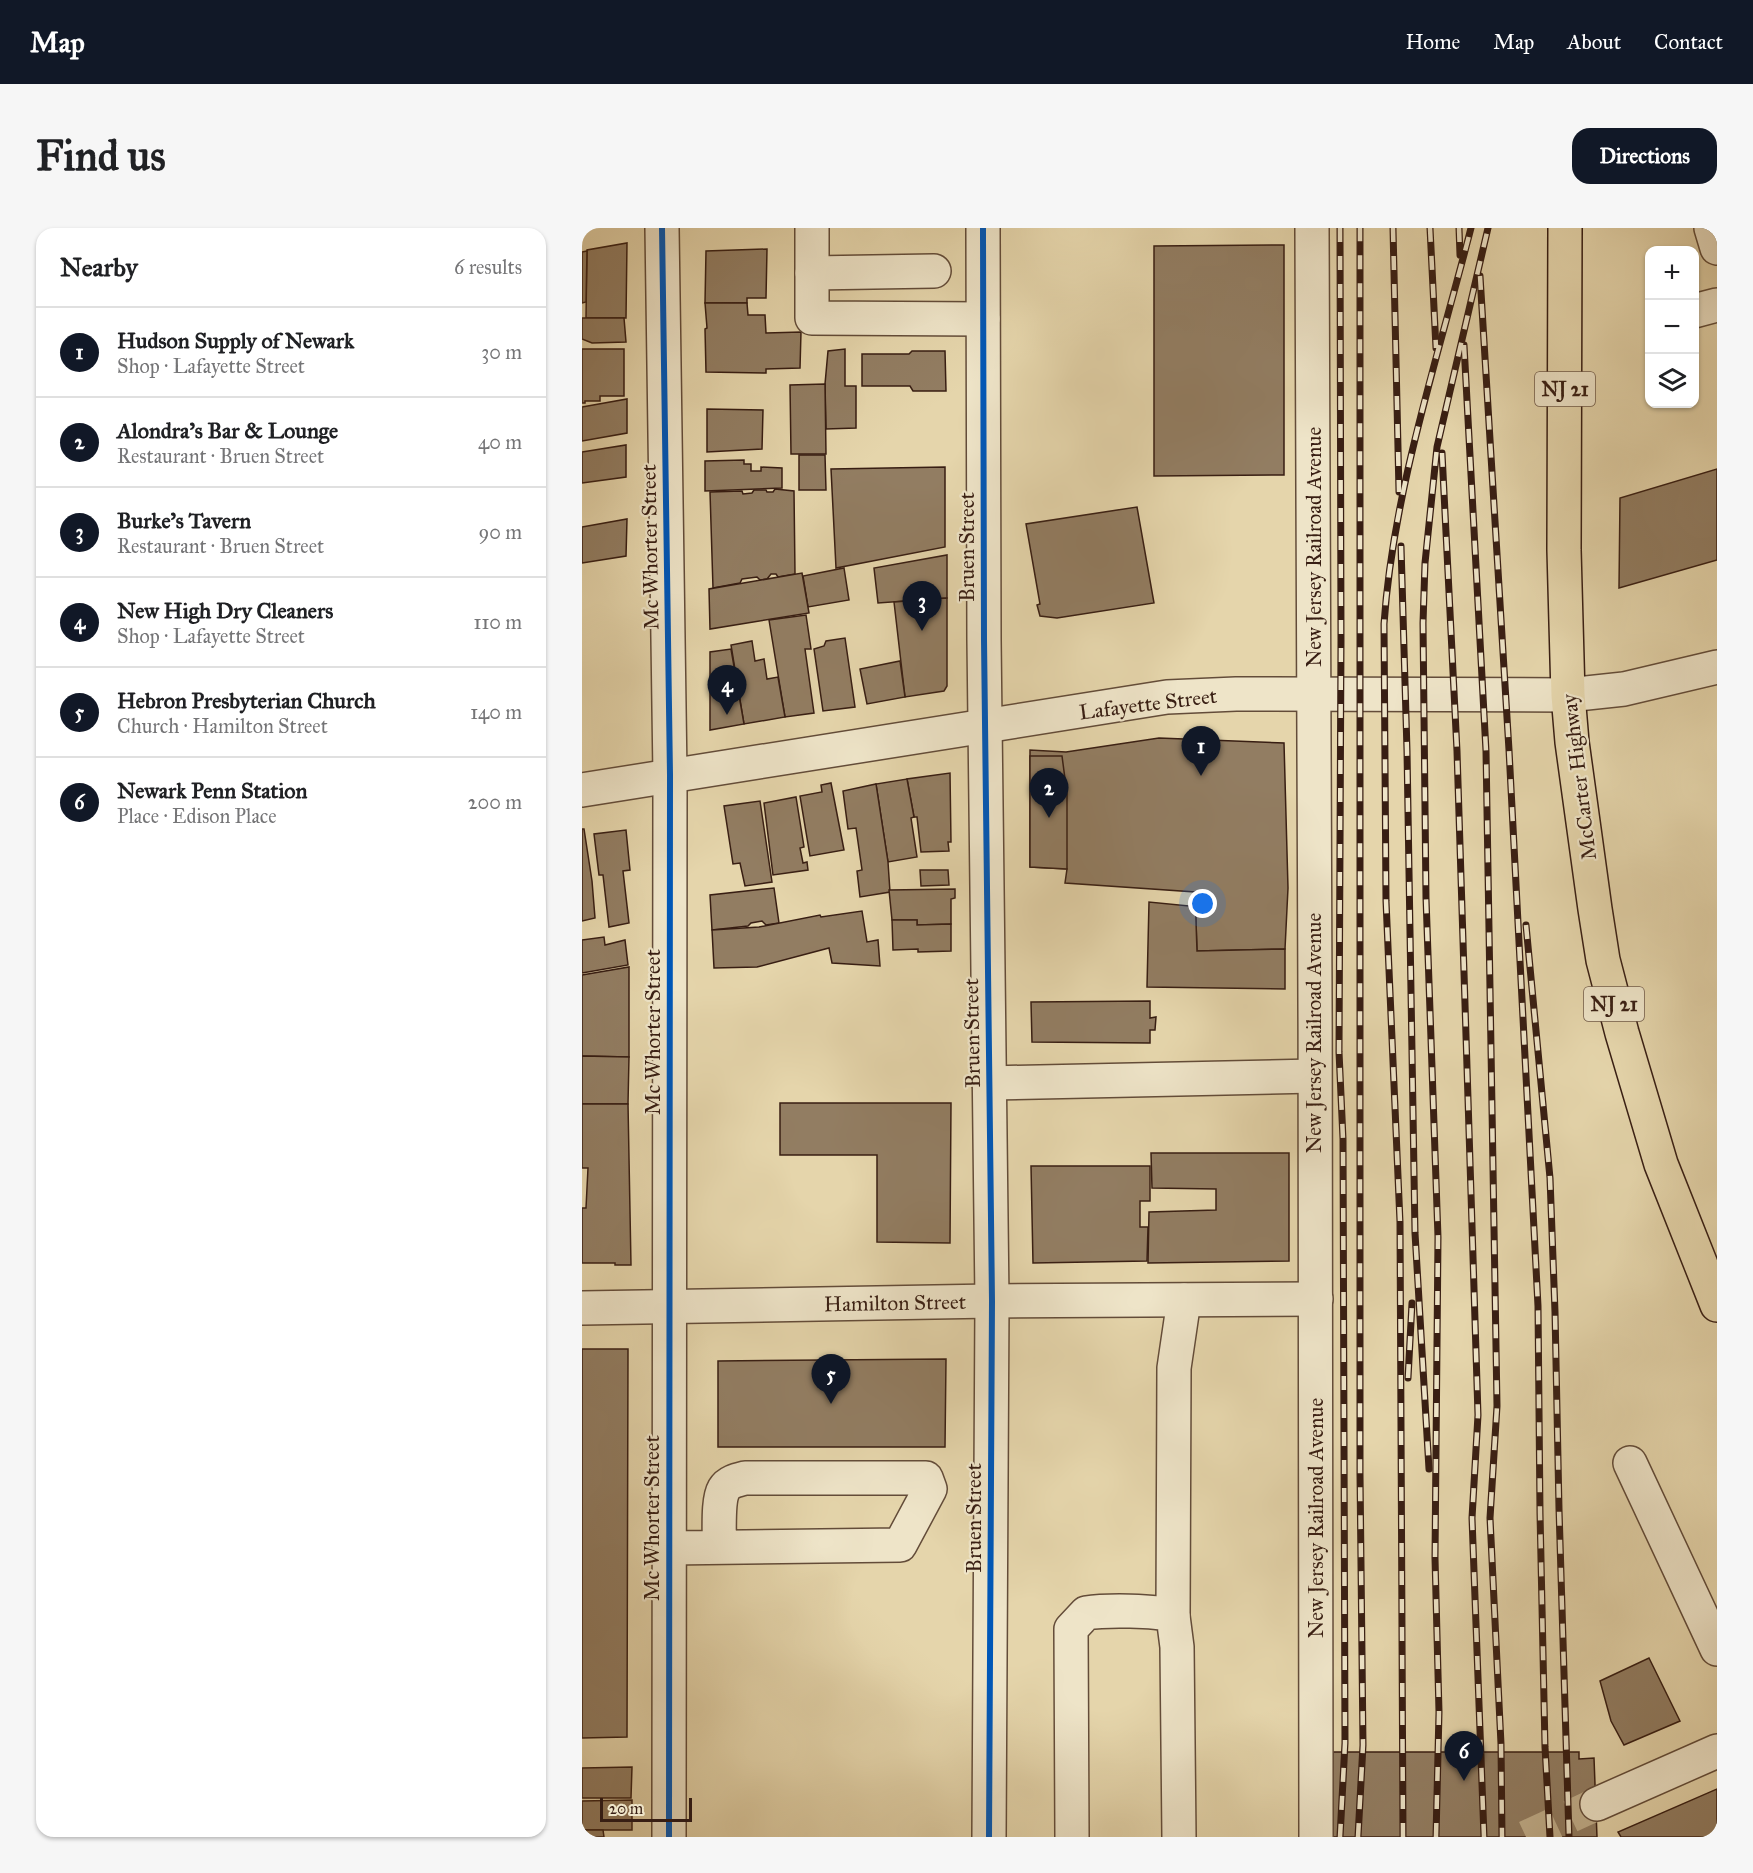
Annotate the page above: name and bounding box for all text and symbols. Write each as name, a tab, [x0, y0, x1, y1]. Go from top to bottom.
text: Map	[30, 25, 85, 60]
text: Home	[1405, 29, 1460, 55]
text: Map	[1493, 29, 1534, 55]
text: About	[1567, 29, 1621, 55]
text: Contact	[1654, 29, 1723, 55]
button: Directions	[1572, 128, 1717, 184]
text: Find us	[36, 130, 166, 182]
map controls	[1645, 246, 1699, 408]
button: +	[1645, 246, 1699, 300]
text: Nearby	[60, 251, 138, 283]
text: 6 results	[454, 255, 522, 279]
button: −	[1645, 300, 1699, 354]
text: Hudson Supply of Newark	[117, 327, 354, 354]
text: 1	[76, 340, 83, 364]
text: 30 m	[481, 340, 522, 364]
text: Shop · Lafayette Street	[117, 354, 305, 378]
button: layers	[1645, 354, 1699, 408]
road number: NJ 21	[1535, 372, 1595, 406]
text: Alondra's Bar & Lounge	[117, 417, 338, 444]
street label: New Jersey Railroad Avenue	[1301, 427, 1327, 667]
text: 2	[75, 430, 84, 454]
text: 40 m	[478, 430, 522, 454]
text: Restaurant · Bruen Street	[117, 444, 324, 468]
street label: Mc Whorter Street	[636, 463, 664, 630]
street label: Bruen Street	[954, 492, 980, 602]
text: Burke's Tavern	[117, 507, 251, 534]
text: 3	[76, 520, 84, 544]
text: 90 m	[479, 520, 522, 544]
text: Restaurant · Bruen Street	[117, 534, 324, 558]
pin: 3	[902, 582, 942, 631]
text: New High Dry Cleaners	[117, 597, 333, 624]
text: 4	[74, 610, 85, 634]
text: 110 m	[474, 610, 522, 634]
text: Shop · Lafayette Street	[117, 624, 305, 648]
pin: 4	[708, 666, 746, 715]
street label: Lafayette Street	[1078, 683, 1219, 725]
text: Hebron Presbyterian Church	[117, 687, 376, 714]
street label: McCarter Highway	[1556, 691, 1602, 862]
text: 5	[75, 700, 84, 724]
text: 140 m	[470, 700, 522, 724]
text: Church · Hamilton Street	[117, 714, 328, 738]
pin: 1	[1182, 726, 1220, 776]
pin: 2	[1030, 768, 1068, 818]
text: Newark Penn Station	[117, 777, 308, 804]
text: 6	[74, 790, 85, 814]
text: 200 m	[468, 790, 522, 814]
text: Place · Edison Place	[117, 804, 277, 828]
your location	[1188, 889, 1217, 918]
street label: New Jersey Railroad Avenue	[1301, 913, 1327, 1153]
street label: Mc Whorter Street	[640, 949, 666, 1115]
street label: Bruen Street	[958, 977, 986, 1088]
road number: NJ 21	[1584, 987, 1644, 1021]
street label: Hamilton Street	[824, 1289, 967, 1317]
pin: 5	[812, 1354, 850, 1404]
street label: New Jersey Railroad Avenue	[1303, 1398, 1329, 1638]
street label: Mc Whorter Street	[639, 1435, 665, 1601]
street label: Bruen Street	[961, 1463, 987, 1573]
pin: 6	[1444, 1732, 1484, 1781]
scale bar	[600, 1795, 692, 1822]
text: 20 m	[609, 1799, 643, 1818]

